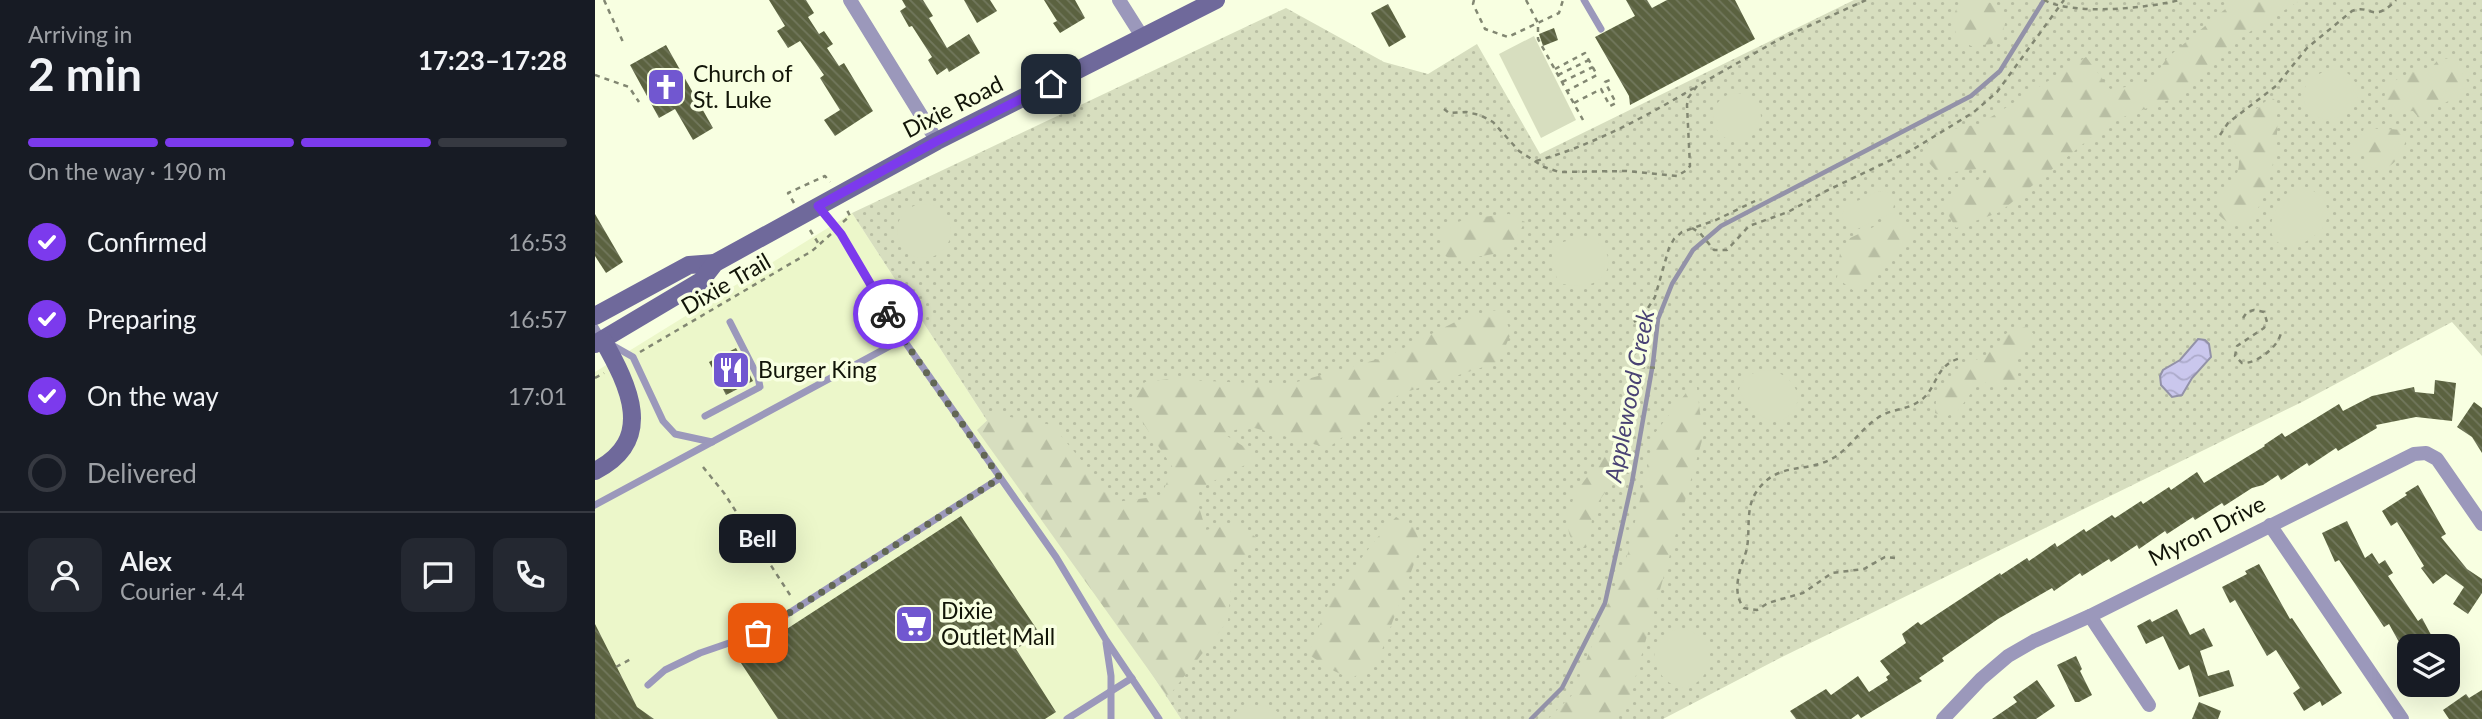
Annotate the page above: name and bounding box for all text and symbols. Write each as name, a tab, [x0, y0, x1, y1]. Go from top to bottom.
text: Arriving in	[28, 20, 132, 48]
text: 17:23–17:28	[418, 44, 567, 76]
text: 2 min	[28, 46, 142, 101]
pin	[1021, 54, 1081, 114]
place label: Church of St. Luke	[693, 59, 792, 113]
icon: home	[1032, 65, 1070, 103]
church icon: Church of St. Luke	[645, 66, 687, 108]
street label: Dixie Road	[898, 69, 1007, 143]
text: On the way · 190 m	[28, 157, 227, 185]
icon: check	[28, 223, 66, 261]
text: Confirmed	[87, 226, 207, 258]
text: 16:53	[508, 228, 567, 256]
street label: Dixie Trail	[676, 246, 775, 320]
courier	[853, 279, 923, 349]
icon: bike	[869, 295, 907, 333]
icon: check	[28, 300, 66, 338]
text: Preparing	[87, 303, 196, 335]
text: 16:57	[508, 305, 567, 333]
water label: Applewood Creek	[1597, 307, 1660, 485]
restaurant icon: Burger King	[710, 349, 752, 391]
place label: Burger King	[758, 355, 877, 383]
icon: check	[28, 377, 66, 415]
text: On the way	[87, 380, 219, 412]
text: 17:01	[508, 382, 567, 410]
text: Delivered	[87, 457, 197, 489]
street label: Myron Drive	[2143, 489, 2270, 572]
callout: Bell	[719, 514, 797, 563]
text: Bell	[738, 524, 777, 552]
button: person	[28, 538, 102, 612]
button: chat	[401, 538, 475, 612]
button: phone	[493, 538, 567, 612]
text: Alex	[120, 545, 172, 577]
text: Courier · 4.4	[120, 577, 245, 605]
place label: Dixie Outlet Mall	[941, 596, 1055, 650]
pin	[728, 603, 788, 663]
supermarket icon: Dixie Outlet Mall	[893, 603, 935, 645]
icon: bag	[739, 614, 777, 652]
map controls	[2397, 634, 2460, 697]
button: layers	[2397, 634, 2460, 697]

